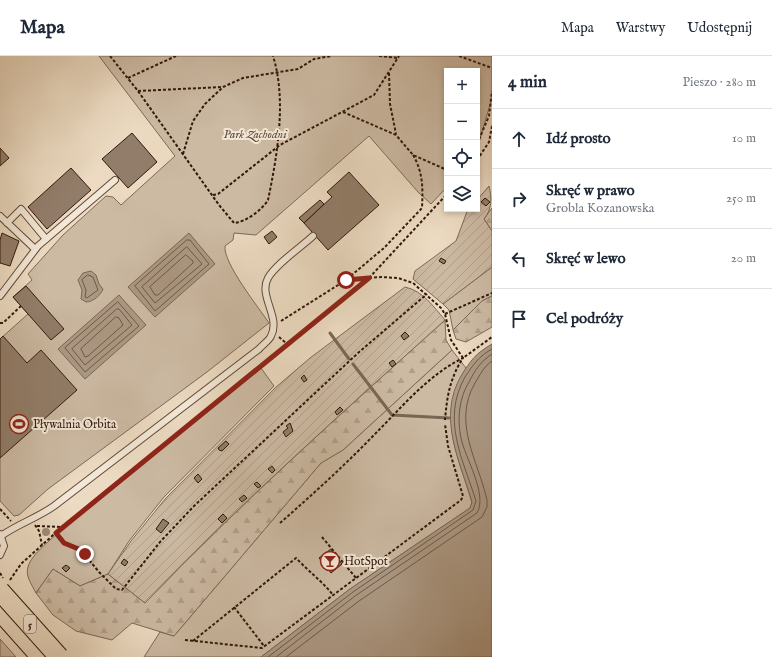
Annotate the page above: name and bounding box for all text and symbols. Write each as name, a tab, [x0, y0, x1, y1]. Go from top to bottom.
text: Mapa	[20, 16, 65, 40]
text: Mapa	[561, 19, 594, 37]
text: Warstwy	[616, 19, 665, 37]
text: Udostępnij	[687, 19, 752, 37]
map controls	[444, 68, 480, 212]
button: +	[444, 68, 480, 104]
text: 4 min	[508, 72, 547, 93]
text: Pieszo · 280 m	[682, 74, 756, 91]
button: −	[444, 104, 480, 140]
park label: Park Zachodni	[223, 127, 288, 143]
icon: ahead	[508, 128, 530, 150]
text: Idź prosto	[546, 129, 611, 148]
text: 10 m	[732, 130, 756, 147]
button: locate	[444, 140, 480, 176]
button: layers	[444, 176, 480, 212]
text: Skręć w prawo	[546, 181, 635, 200]
icon: right	[508, 188, 530, 210]
text: 250 m	[726, 190, 756, 207]
text: Grobla Kozanowska	[546, 200, 655, 217]
icon: left	[508, 248, 530, 270]
text: Skręć w lewo	[546, 249, 626, 268]
text: 20 m	[731, 250, 756, 267]
route start	[337, 271, 355, 289]
icon: arrive	[508, 308, 530, 330]
text: Cel podróży	[546, 309, 623, 328]
sports icon: Pływalnia Orbita	[8, 413, 30, 435]
place label: Pływalnia Orbita	[33, 417, 117, 432]
route end	[76, 545, 94, 563]
bar icon: HotSpot	[319, 550, 341, 572]
place label: HotSpot	[344, 554, 388, 570]
road number: 5	[24, 615, 36, 633]

